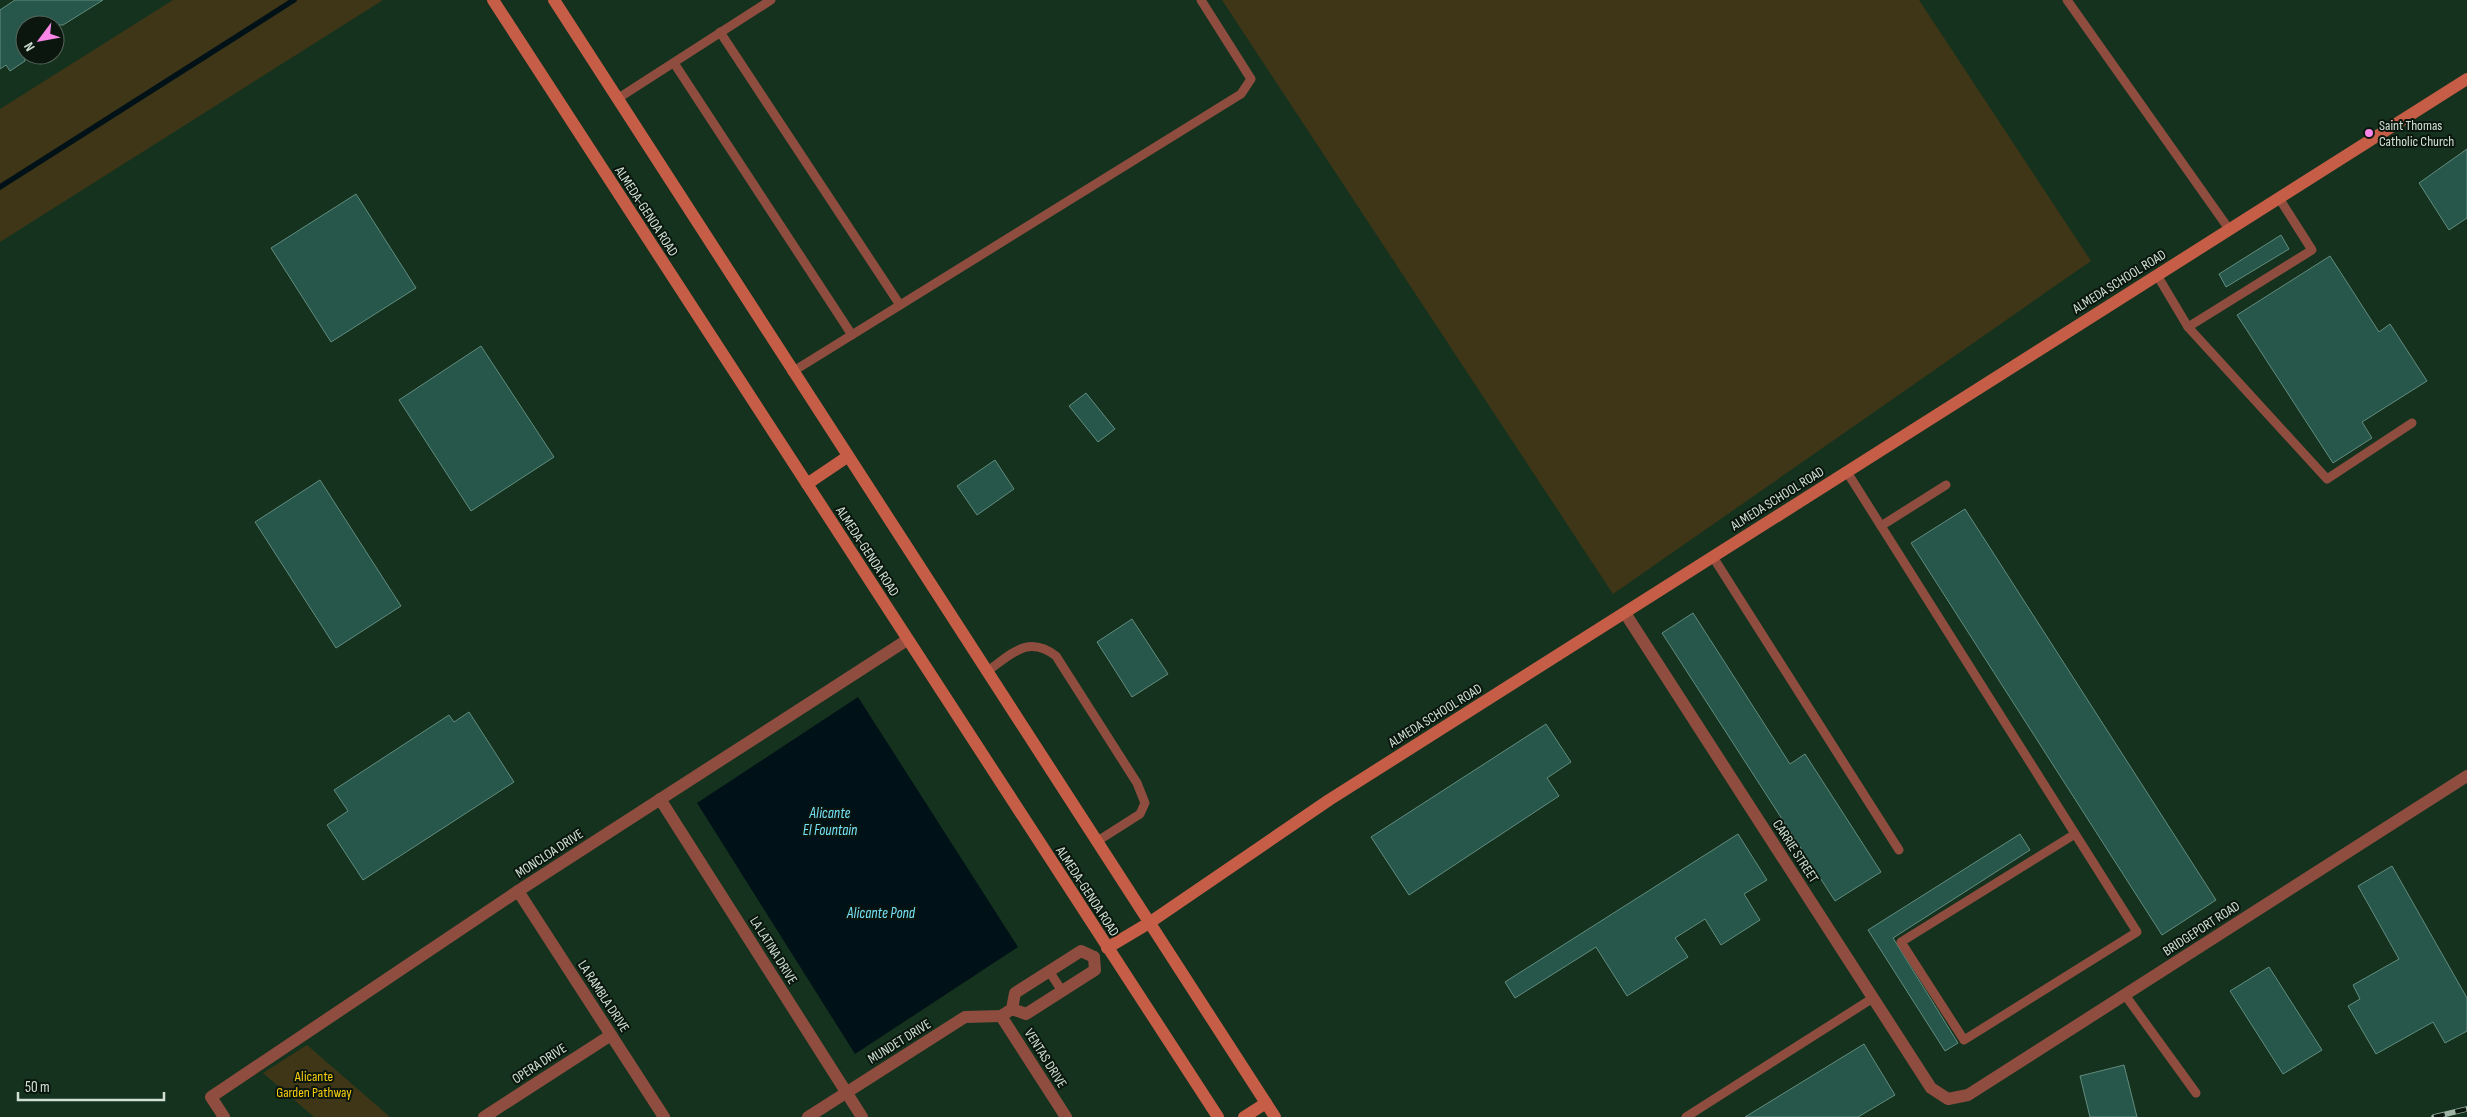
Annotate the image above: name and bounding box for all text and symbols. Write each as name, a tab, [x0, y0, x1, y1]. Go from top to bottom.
north arrow	[15, 15, 65, 65]
text: N	[20, 39, 39, 54]
place label: Saint Thomas Catholic Church	[2379, 117, 2454, 150]
marker: Saint Thomas Catholic Church	[2363, 127, 2375, 139]
street label: ALMEDA-GENOA ROAD	[611, 162, 682, 260]
street label: ALMEDA SCHOOL ROAD	[2068, 246, 2169, 318]
street label: ALMEDA SCHOOL ROAD	[1726, 463, 1827, 535]
street label: ALMEDA-GENOA ROAD	[832, 502, 903, 600]
street label: ALMEDA SCHOOL ROAD	[1384, 680, 1485, 752]
water label: Alicante El Fountain	[803, 804, 857, 840]
street label: CARRIE STREET	[1769, 817, 1822, 886]
street label: MONCLOA DRIVE	[512, 825, 587, 882]
street label: ALMEDA-GENOA ROAD	[1052, 842, 1123, 940]
street label: BRIDGEPORT ROAD	[2160, 897, 2243, 960]
water label: Alicante Pond	[846, 904, 916, 923]
street label: LA LATINA DRIVE	[746, 913, 801, 987]
street label: LA RAMBLA DRIVE	[574, 957, 633, 1036]
street label: MUNDET DRIVE	[865, 1015, 934, 1068]
street label: VENTAS DRIVE	[1021, 1025, 1071, 1091]
street label: OPERA DRIVE	[509, 1039, 570, 1087]
park label: Alicante Garden Pathway	[276, 1068, 352, 1101]
scale bar	[18, 1070, 164, 1102]
text: 50 m	[25, 1078, 50, 1097]

